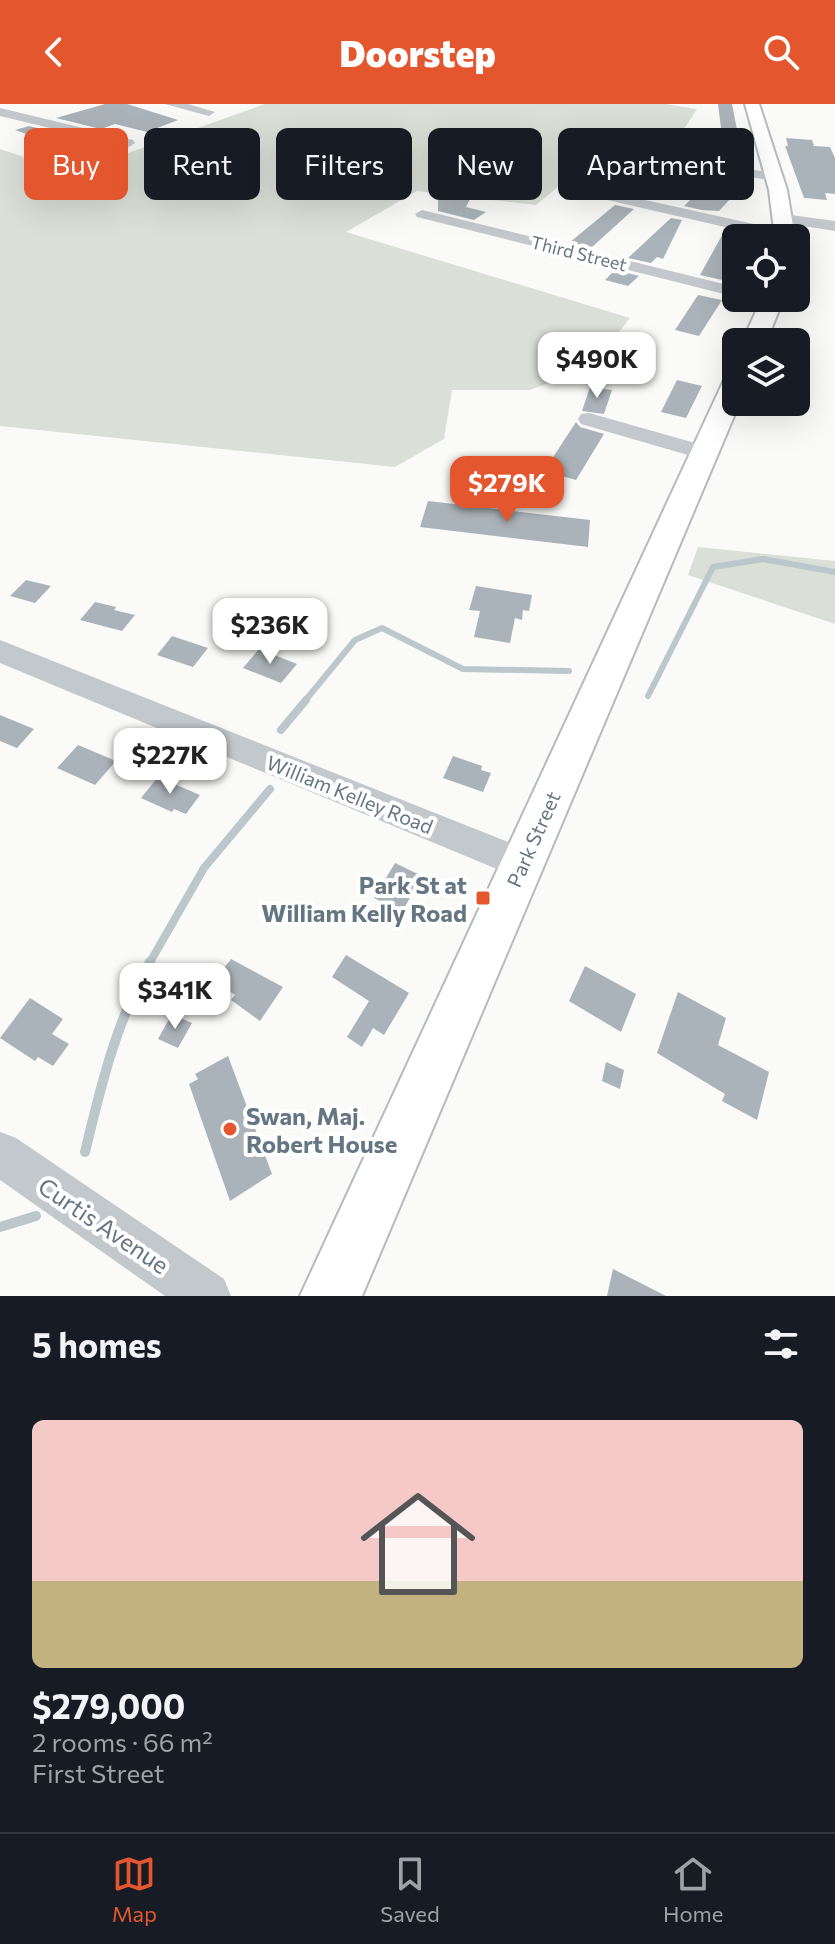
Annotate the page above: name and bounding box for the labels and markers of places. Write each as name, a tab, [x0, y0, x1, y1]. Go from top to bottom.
pin: $490K	[541, 332, 653, 400]
pin: $279K	[451, 456, 563, 524]
pin: $236K	[214, 598, 326, 666]
pin: $227K	[114, 728, 226, 796]
place label: Park St at William Kelly Road	[261, 870, 467, 927]
marker: Park St at William Kelly Road	[474, 889, 492, 907]
pin: $341K	[119, 963, 231, 1031]
place label: Swan, Maj. Robert House	[246, 1101, 397, 1158]
marker: Swan, Maj. Robert House	[221, 1120, 239, 1138]

